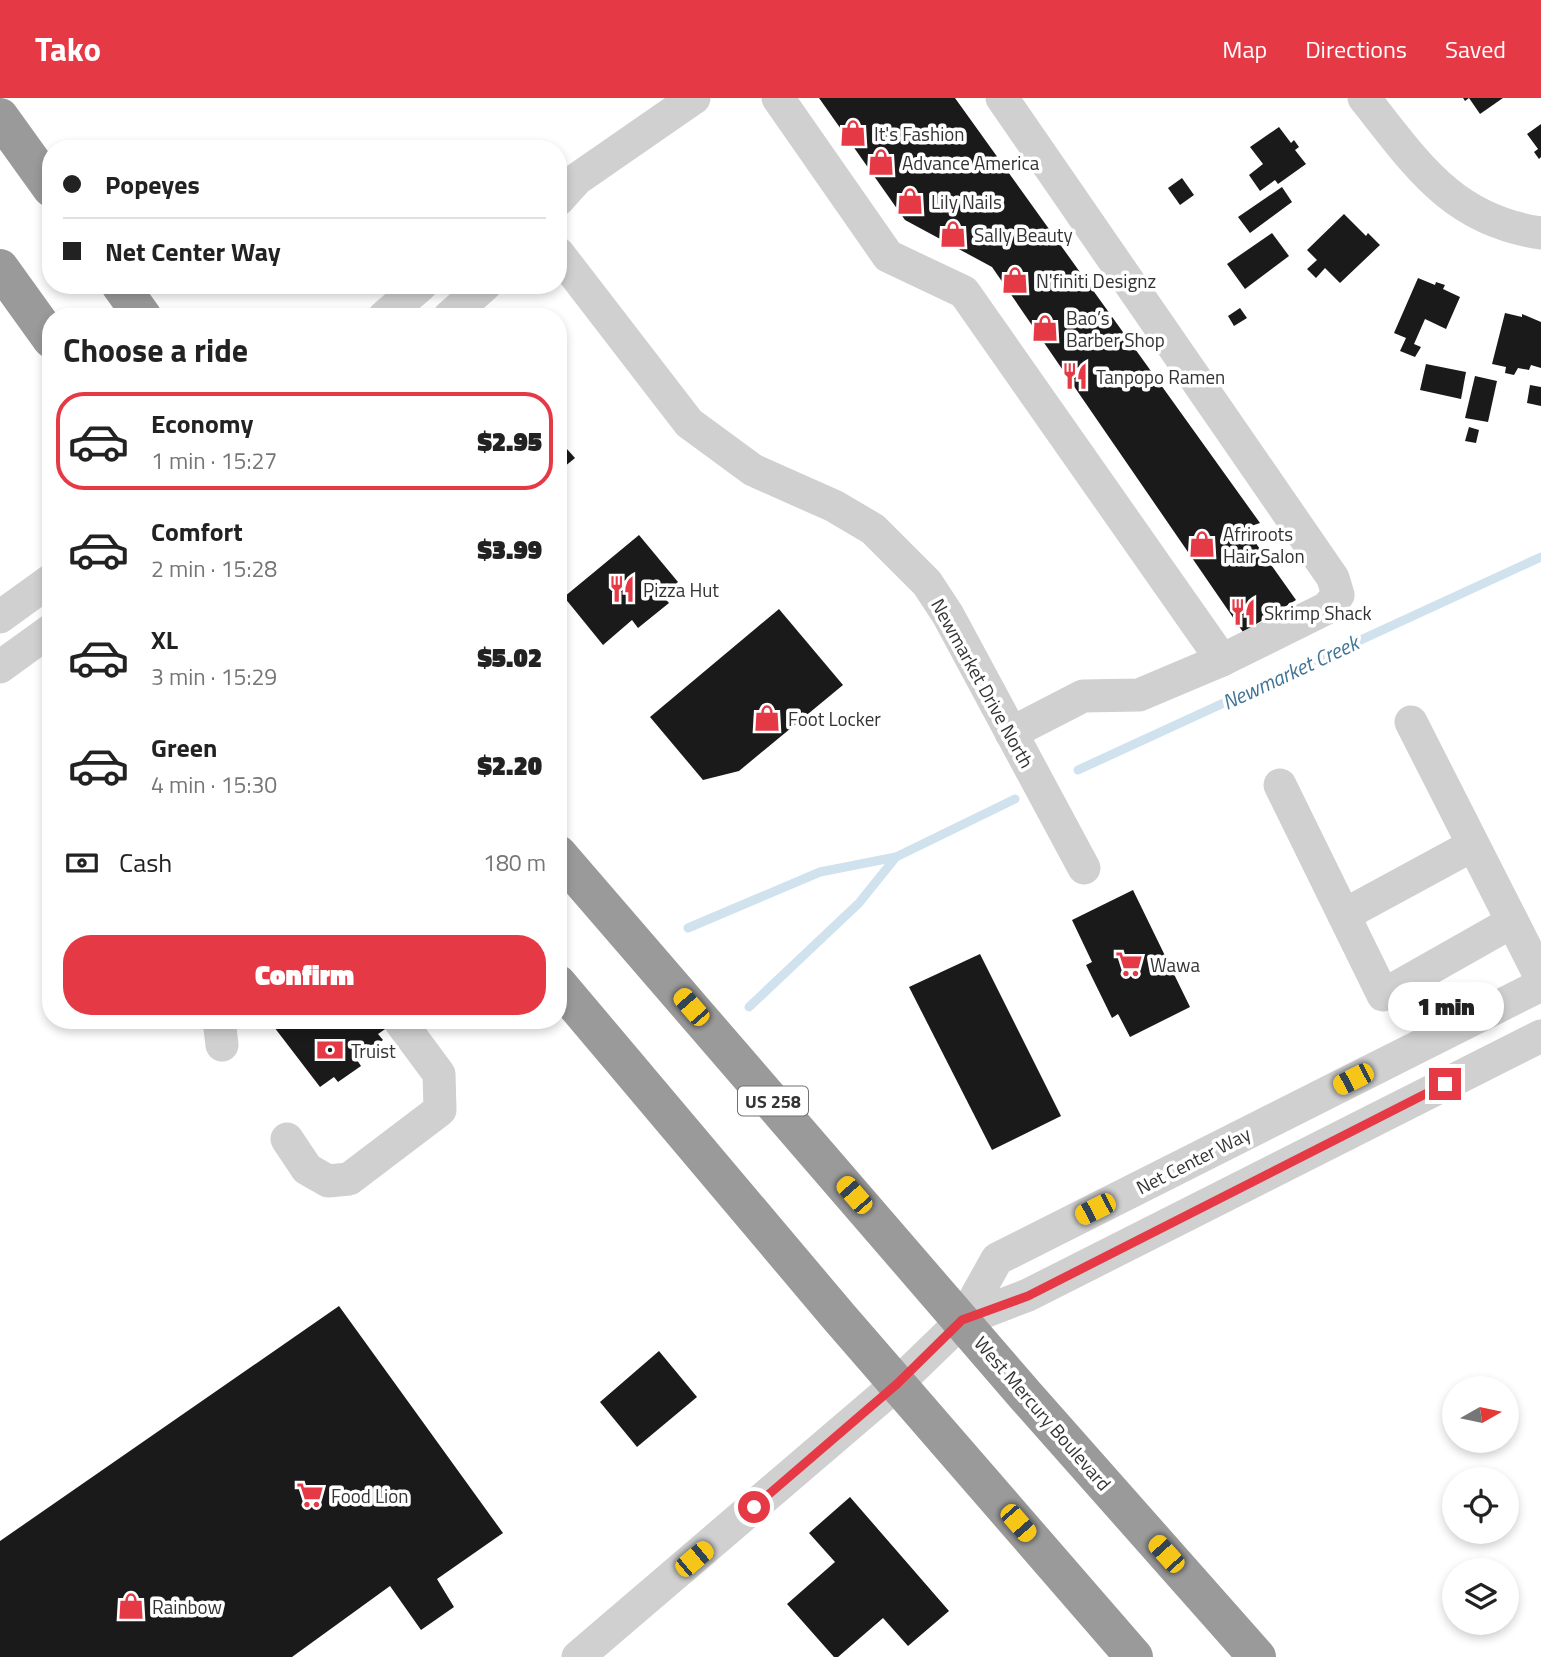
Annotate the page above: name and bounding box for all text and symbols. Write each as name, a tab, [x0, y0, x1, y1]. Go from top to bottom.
text: Tako	[35, 24, 101, 74]
text: Map	[1222, 31, 1267, 67]
text: Directions	[1305, 31, 1407, 67]
text: Saved	[1445, 31, 1506, 67]
shop icon: It's Fashion	[838, 118, 868, 148]
place label: It's Fashion	[874, 119, 965, 148]
shop icon: Advance America	[866, 147, 896, 177]
place label: Advance America	[902, 148, 1040, 177]
text: Popeyes	[105, 165, 200, 204]
shop icon: Lily Nails	[895, 186, 925, 216]
place label: Lily Nails	[931, 187, 1002, 216]
shop icon: Sally Beauty	[938, 219, 968, 249]
place label: Sally Beauty	[974, 220, 1073, 249]
text: Net Center Way	[105, 232, 281, 271]
shop icon: N'finiti Designz	[1000, 265, 1030, 295]
place label: N'finiti Designz	[1036, 266, 1156, 295]
place label: Bao’s Barber Shop	[1066, 303, 1165, 354]
shop icon: Bao’s Barber Shop	[1030, 313, 1060, 343]
text: Choose a ride	[63, 326, 248, 374]
restaurant icon: Tanpopo Ramen	[1060, 361, 1090, 391]
place label: Tanpopo Ramen	[1096, 362, 1225, 391]
text: Economy	[151, 404, 253, 443]
icon: car	[67, 410, 130, 473]
text: $2.95	[477, 422, 542, 461]
text: 1 min · 15:27	[151, 443, 277, 478]
text: Comfort	[151, 512, 243, 551]
icon: car	[67, 518, 130, 581]
place label: Afriroots Hair Salon	[1223, 519, 1305, 570]
shop icon: Afriroots Hair Salon	[1187, 529, 1217, 559]
text: $3.99	[477, 530, 542, 569]
text: 2 min · 15:28	[151, 551, 277, 586]
restaurant icon: Pizza Hut	[607, 574, 637, 604]
place label: Pizza Hut	[643, 575, 719, 604]
street label: Newmarket Drive North	[924, 593, 1042, 773]
restaurant icon: Skrimp Shack	[1228, 597, 1258, 627]
place label: Skrimp Shack	[1264, 598, 1372, 627]
text: XL	[151, 620, 178, 659]
water label: Newmarket Creek	[1217, 625, 1366, 718]
icon: car	[67, 626, 130, 689]
text: $5.02	[477, 638, 542, 677]
text: 3 min · 15:29	[151, 659, 277, 694]
shop icon: Foot Locker	[752, 703, 782, 733]
place label: Foot Locker	[788, 704, 881, 733]
text: Green	[151, 728, 217, 767]
icon: car	[67, 734, 130, 797]
text: $2.20	[477, 746, 542, 785]
text: 4 min · 15:30	[151, 767, 277, 802]
text: Cash	[119, 843, 172, 882]
icon: cash	[63, 844, 101, 882]
text: 180 m	[483, 845, 546, 880]
button: Confirm	[63, 935, 546, 1015]
supermarket icon: Wawa	[1114, 949, 1144, 979]
place label: Wawa	[1150, 950, 1200, 979]
callout: 1 min	[1387, 982, 1503, 1032]
car	[670, 984, 713, 1030]
text: 1 min	[1417, 989, 1475, 1024]
bank icon: Truist	[315, 1035, 345, 1065]
place label: Truist	[351, 1036, 396, 1065]
car	[1330, 1060, 1377, 1098]
route end	[1429, 1068, 1461, 1100]
road number: US 258	[738, 1086, 808, 1116]
street label: Net Center Way	[1131, 1119, 1255, 1201]
car	[833, 1172, 876, 1218]
car	[1072, 1190, 1119, 1228]
street label: West Mercury Boulevard	[968, 1329, 1118, 1497]
north arrow	[1442, 1376, 1519, 1452]
map controls	[1442, 1376, 1519, 1635]
button: locate	[1442, 1467, 1519, 1544]
supermarket icon: Food Lion	[295, 1480, 325, 1510]
place label: Food Lion	[331, 1481, 408, 1510]
route start	[738, 1491, 770, 1523]
car	[997, 1500, 1040, 1546]
car	[1145, 1531, 1188, 1577]
car	[672, 1537, 717, 1581]
button: layers	[1442, 1558, 1519, 1635]
shop icon: Rainbow	[116, 1591, 146, 1621]
place label: Rainbow	[152, 1592, 222, 1621]

